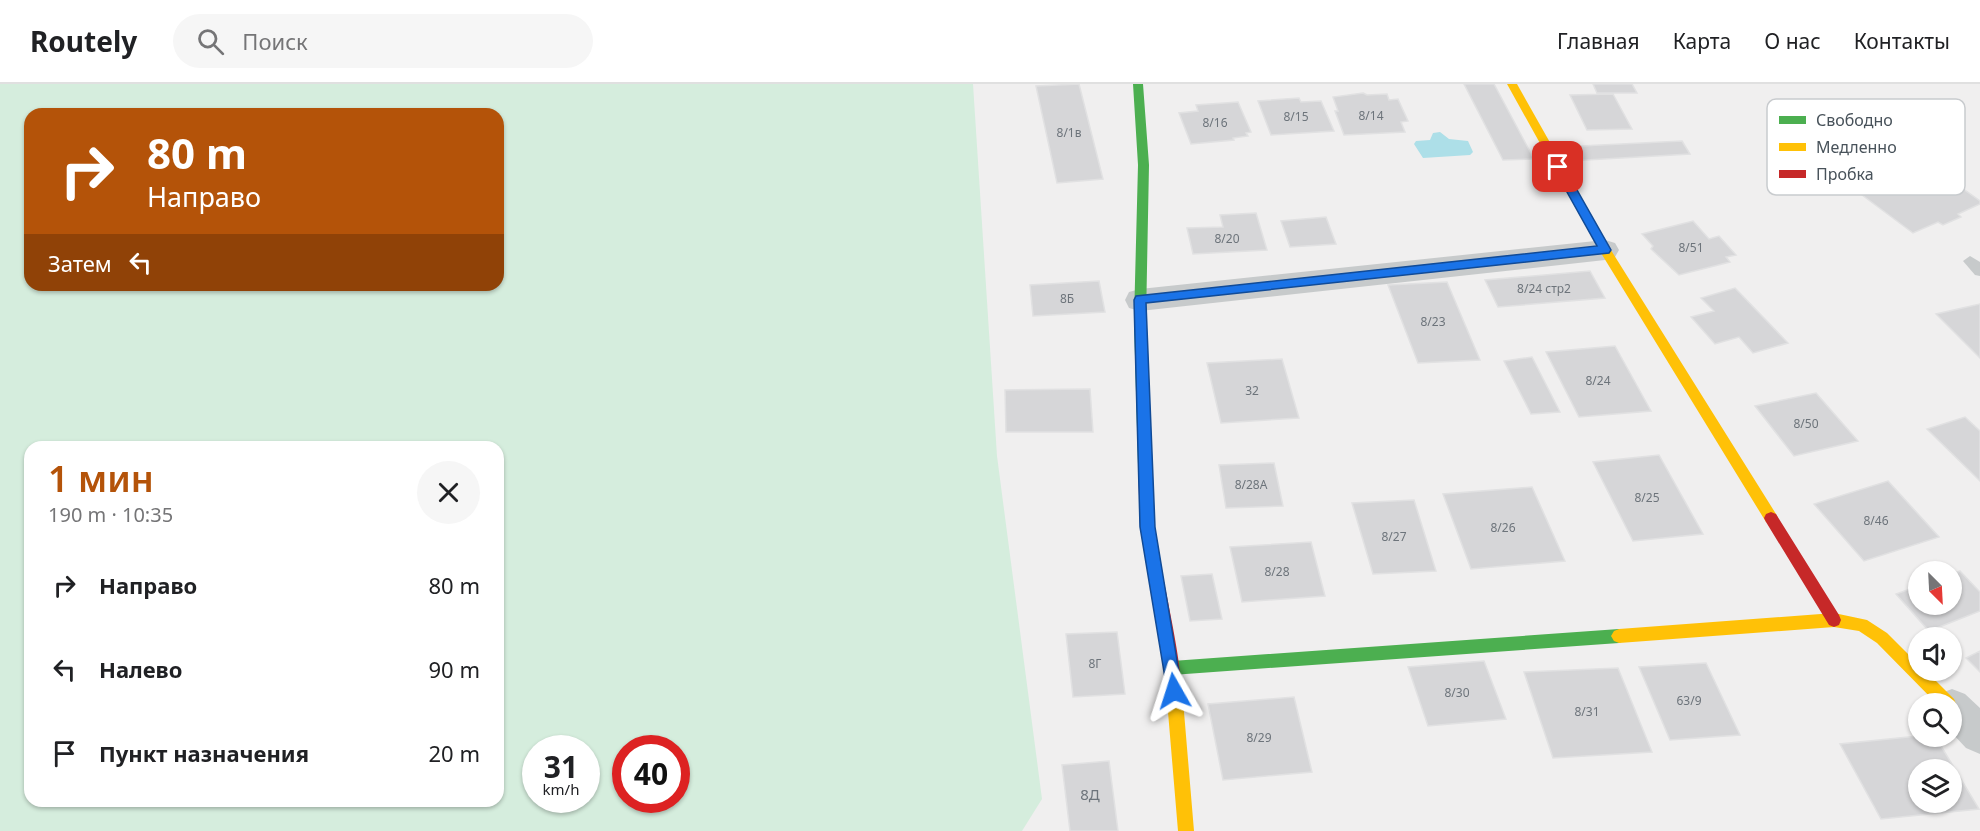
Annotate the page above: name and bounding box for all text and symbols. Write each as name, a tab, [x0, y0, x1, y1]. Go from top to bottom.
search box	[173, 14, 593, 68]
text: Routely	[30, 22, 137, 60]
icon: search	[194, 25, 227, 58]
text: Поиск	[242, 26, 308, 56]
text: Главная	[1557, 27, 1640, 55]
text: Карта	[1673, 27, 1731, 55]
text: О нас	[1764, 27, 1821, 55]
text: Контакты	[1854, 27, 1950, 55]
legend	[1767, 99, 1965, 195]
house number: 8/14	[1358, 107, 1384, 124]
house number: 8/15	[1283, 108, 1309, 125]
text: Свободно	[1816, 109, 1893, 131]
house number: 8/16	[1202, 114, 1228, 131]
text: 80 m	[147, 124, 247, 181]
house number: 8/1в	[1057, 124, 1082, 141]
icon: right	[48, 132, 126, 210]
text: Медленно	[1816, 136, 1897, 158]
pin	[1532, 141, 1583, 192]
icon: arrive	[1541, 150, 1574, 183]
text: Пробка	[1816, 163, 1874, 185]
text: Направо	[147, 178, 261, 215]
house number: 8/20	[1214, 230, 1240, 247]
house number: 8/51	[1678, 239, 1704, 256]
icon: left	[124, 246, 157, 279]
text: Затем	[48, 248, 112, 278]
house number: 8/24 стр2	[1517, 280, 1571, 297]
house number: 8Б	[1060, 290, 1074, 307]
house number: 8/23	[1420, 313, 1446, 330]
house number: 8/24	[1585, 372, 1611, 389]
house number: 32	[1245, 382, 1259, 399]
house number: 8/50	[1793, 415, 1819, 432]
text: 1 мин	[48, 454, 154, 503]
button: close	[417, 461, 480, 524]
house number: 8/28А	[1235, 476, 1268, 493]
house number: 8/25	[1634, 489, 1660, 506]
text: 190 m · 10:35	[48, 501, 173, 528]
house number: 8/46	[1863, 512, 1889, 529]
house number: 8/26	[1490, 519, 1516, 536]
house number: 8/27	[1381, 528, 1407, 545]
north arrow	[1908, 561, 1962, 615]
map controls	[1908, 561, 1962, 813]
house number: 8/28	[1264, 563, 1290, 580]
icon: right	[48, 569, 81, 602]
text: Направо	[99, 570, 197, 600]
text: 80 m	[429, 570, 480, 600]
button: sound	[1908, 627, 1962, 681]
icon: left	[48, 653, 81, 686]
text: Налево	[99, 654, 182, 684]
text: 90 m	[429, 654, 480, 684]
house number: 8Г	[1089, 655, 1101, 672]
position arrow	[1142, 659, 1206, 723]
house number: 8/30	[1444, 684, 1470, 701]
house number: 63/9	[1676, 692, 1702, 709]
button: search	[1908, 693, 1962, 747]
house number: 8/31	[1574, 703, 1600, 720]
house number: 8/29	[1246, 729, 1272, 746]
speed limit sign: 40	[612, 735, 690, 813]
icon: arrive	[48, 737, 81, 770]
text: Пункт назначения	[99, 738, 309, 768]
text: 20 m	[429, 738, 480, 768]
text: 31	[544, 746, 578, 787]
button: layers	[1908, 759, 1962, 813]
text: km/h	[543, 779, 579, 799]
house number: 8Д	[1080, 784, 1100, 804]

